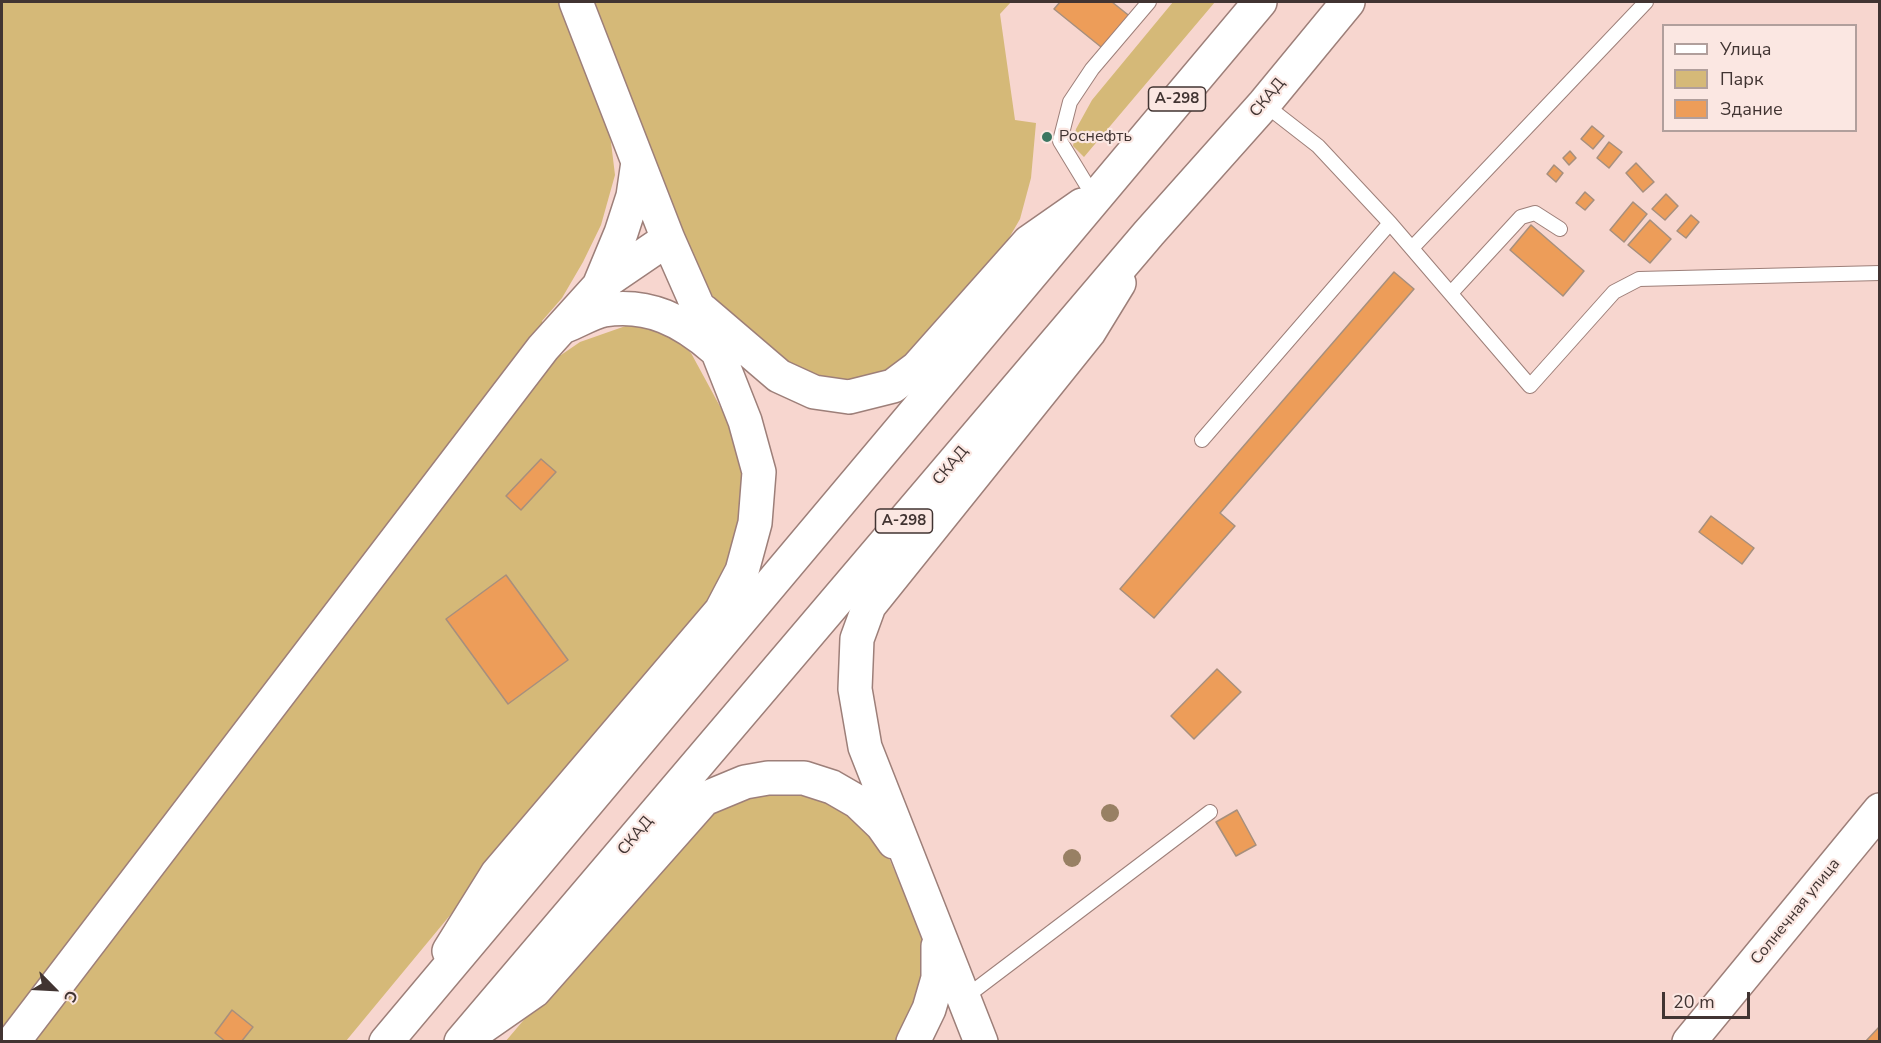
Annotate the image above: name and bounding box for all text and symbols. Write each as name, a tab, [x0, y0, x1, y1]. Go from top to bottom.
legend	[1662, 24, 1857, 132]
text: Улица	[1720, 37, 1771, 61]
text: Парк	[1720, 67, 1763, 91]
street label: СКАД	[1246, 75, 1290, 121]
road number: А-298	[1148, 87, 1206, 111]
text: Здание	[1720, 97, 1783, 121]
place label: Роснефть	[1059, 127, 1132, 147]
marker: Роснефть	[1040, 130, 1054, 144]
street label: СКАД	[929, 443, 973, 489]
road number: А-298	[876, 509, 932, 533]
street label: СКАД	[614, 813, 658, 859]
street label: Солнечная улица	[1747, 855, 1845, 969]
north arrow	[24, 959, 84, 1019]
scale bar	[1665, 980, 1754, 1018]
text: С	[58, 987, 83, 1006]
text: 20 m	[1673, 990, 1715, 1014]

